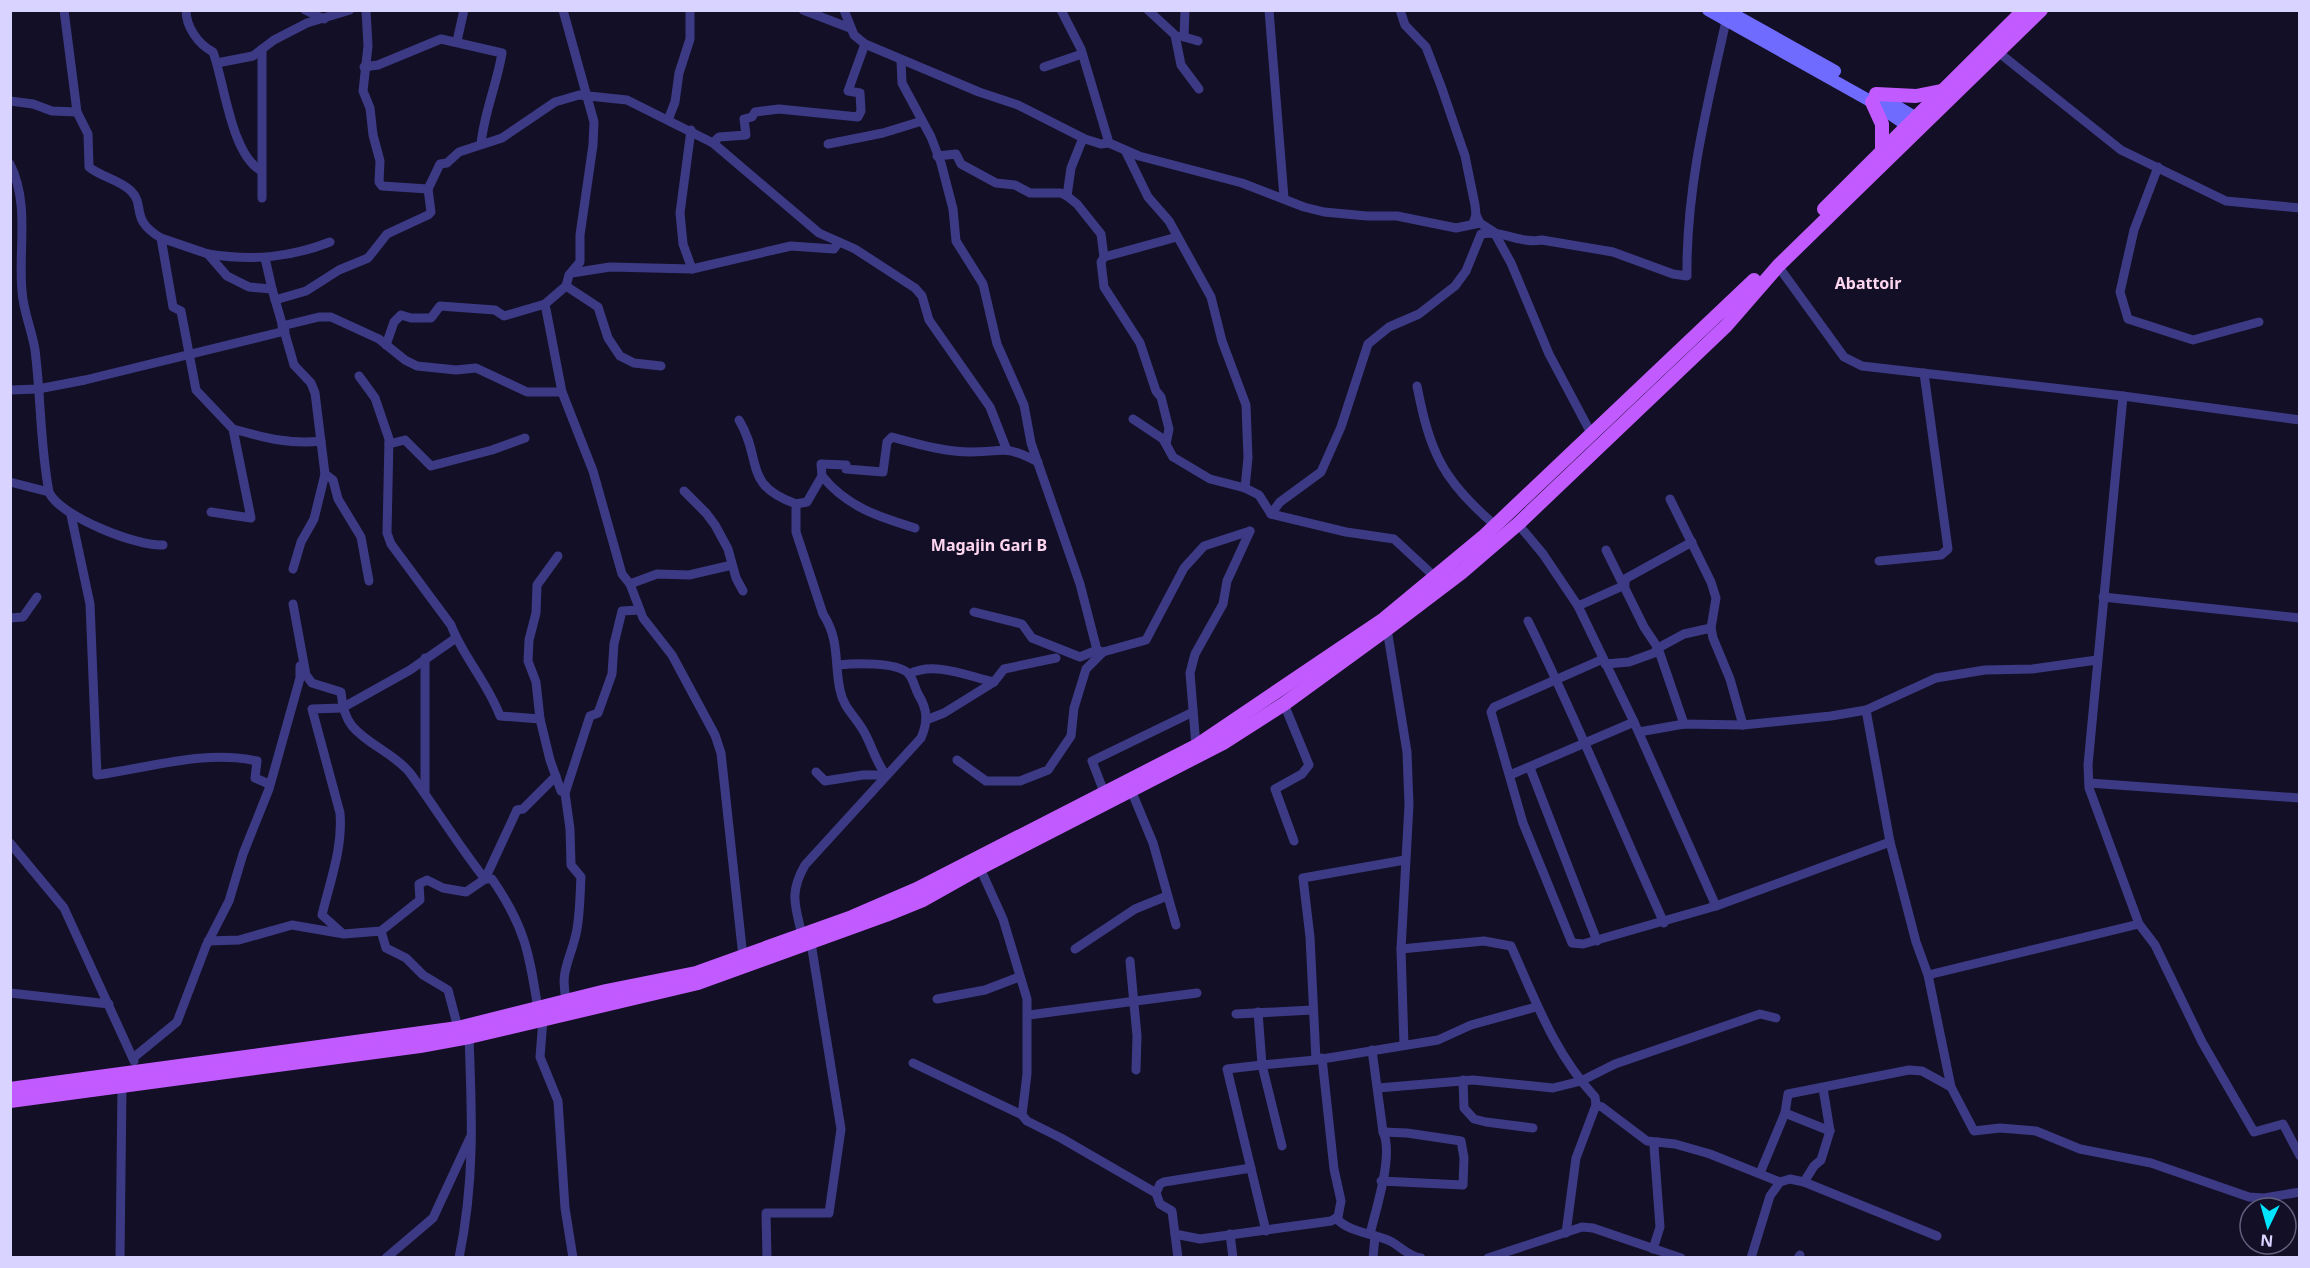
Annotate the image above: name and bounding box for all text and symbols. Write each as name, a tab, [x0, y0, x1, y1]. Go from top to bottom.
district label: Abattoir	[1835, 272, 1901, 294]
district label: Magajin Gari B	[931, 534, 1047, 556]
north arrow	[2238, 1196, 2298, 1256]
text: N	[2259, 1229, 2274, 1252]

